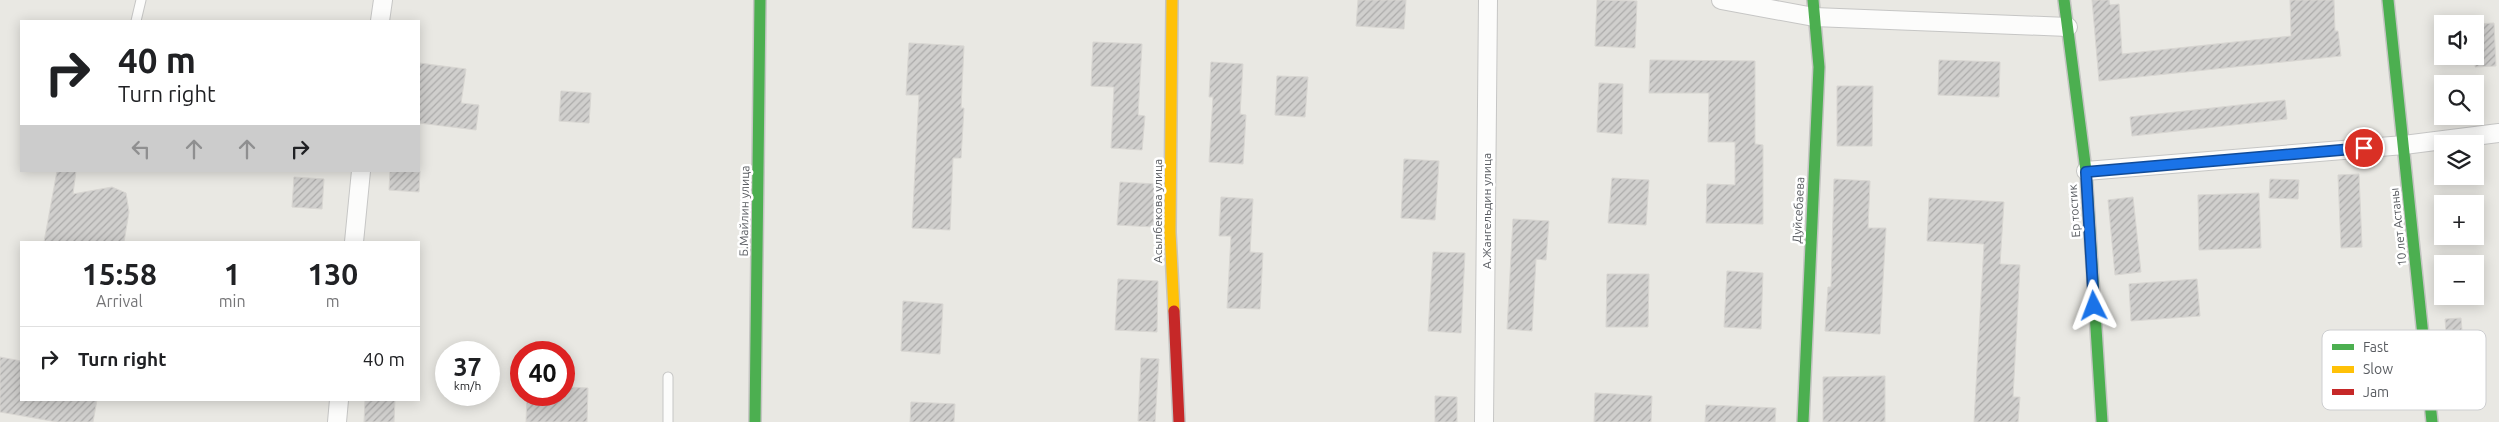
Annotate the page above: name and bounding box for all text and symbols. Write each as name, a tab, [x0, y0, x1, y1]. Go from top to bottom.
map controls	[2434, 15, 2484, 305]
button: sound	[2434, 15, 2484, 65]
icon: right	[35, 40, 100, 105]
text: 40 m	[118, 40, 196, 80]
button: search	[2434, 75, 2484, 125]
text: Turn right	[118, 81, 216, 106]
pin	[2343, 127, 2385, 169]
icon: arrive	[2350, 134, 2378, 162]
icon: left	[127, 135, 155, 163]
icon: ahead	[180, 135, 208, 163]
icon: ahead	[233, 135, 261, 163]
icon: right	[286, 135, 314, 163]
button: layers	[2434, 135, 2484, 185]
street label: А.Жангельдин улица	[1480, 153, 1493, 269]
street label: Асылбекова улица	[1151, 159, 1164, 263]
street label: Б.Майлин улица	[737, 166, 751, 256]
street label: Дуйсебаева	[1790, 177, 1806, 243]
street label: Ер тостик	[2066, 184, 2082, 238]
street label: 10 лет Астаны	[2387, 187, 2409, 267]
button: +	[2434, 195, 2484, 245]
button: −	[2434, 255, 2484, 305]
text: 15:58	[82, 257, 157, 291]
text: 1	[224, 257, 241, 291]
text: 130	[307, 257, 358, 291]
position arrow	[2067, 279, 2119, 331]
text: Arrival	[96, 292, 143, 310]
text: min	[219, 292, 246, 310]
text: m	[326, 292, 340, 310]
legend	[2322, 330, 2486, 410]
text: Fast	[2363, 339, 2389, 355]
speed limit sign: 40	[510, 341, 575, 406]
icon: right	[35, 345, 63, 373]
text: Turn right	[78, 348, 166, 370]
text: 40 m	[363, 348, 405, 370]
text: 37	[453, 353, 482, 381]
text: Slow	[2363, 361, 2393, 377]
text: km/h	[454, 379, 481, 392]
text: Jam	[2363, 384, 2389, 400]

